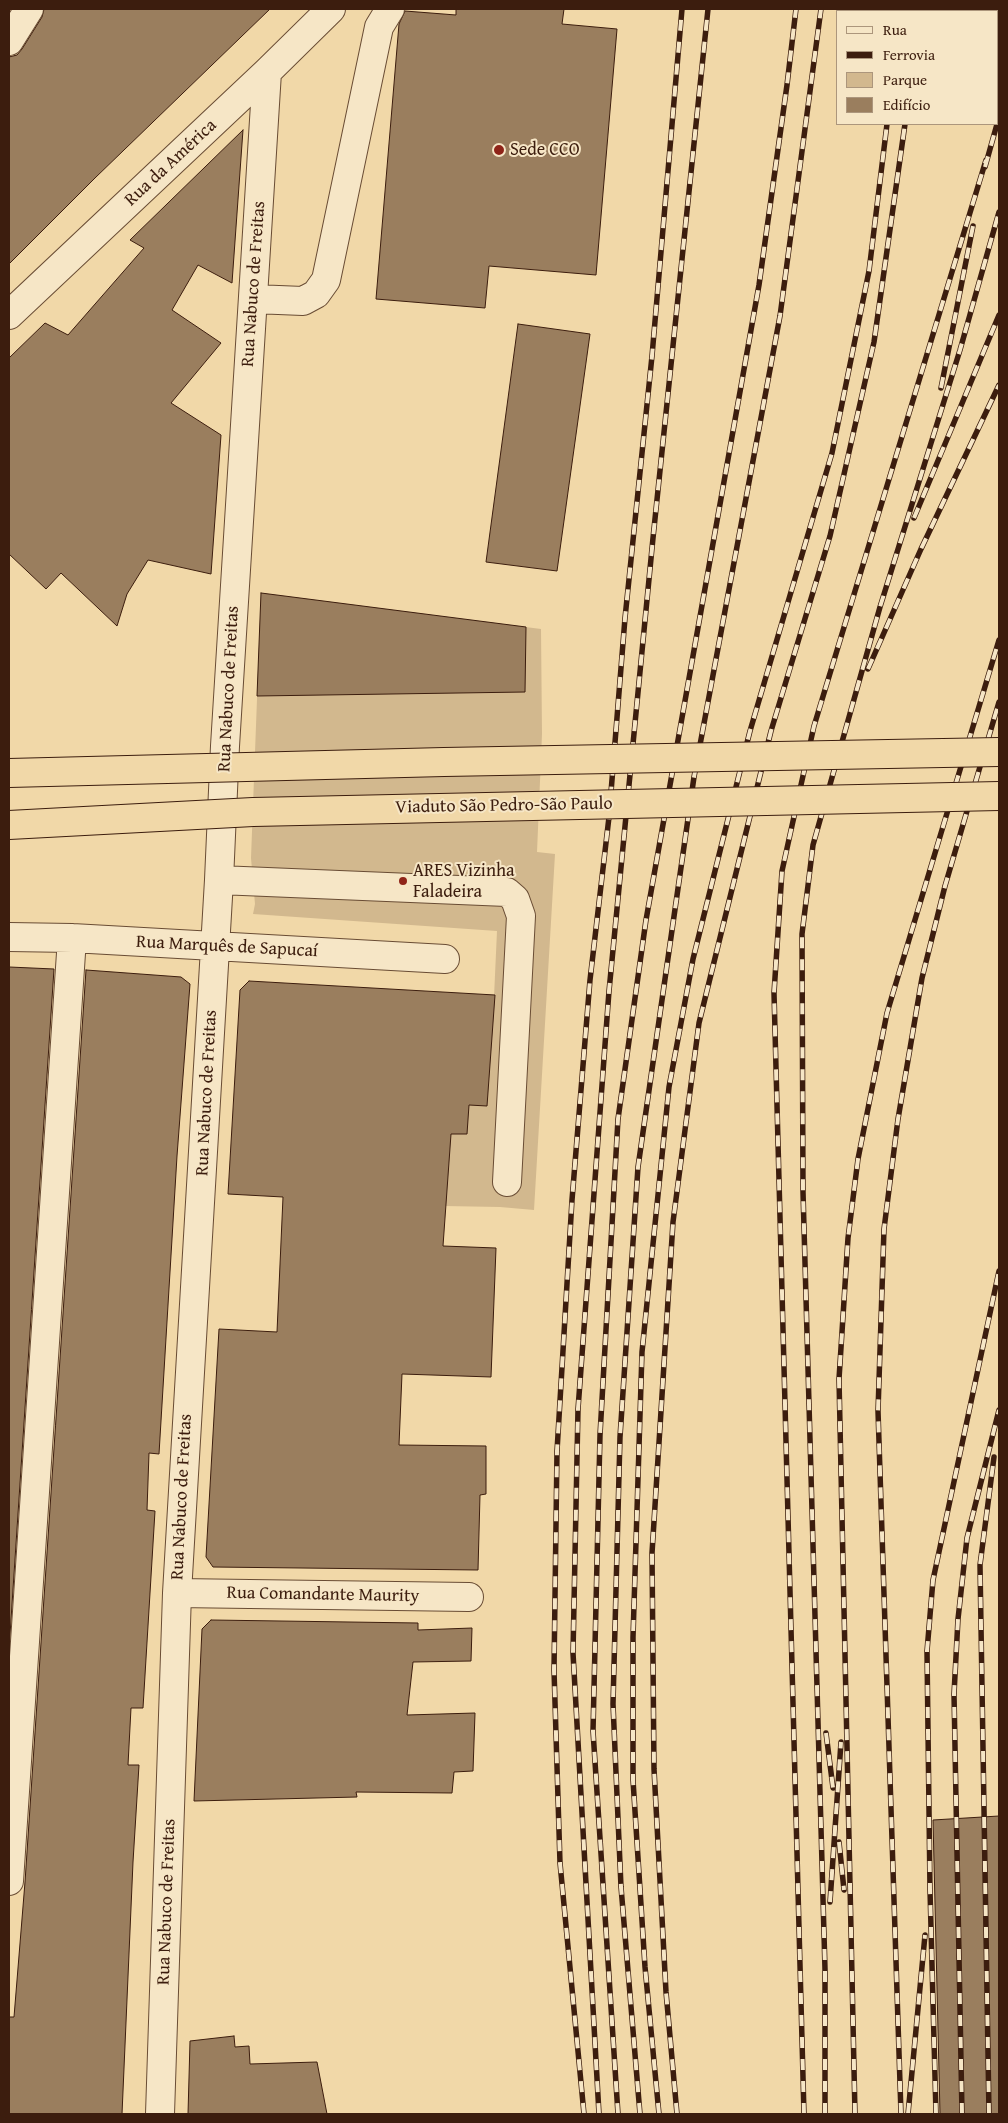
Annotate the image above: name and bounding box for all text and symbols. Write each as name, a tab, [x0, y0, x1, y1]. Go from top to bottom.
legend	[836, 10, 998, 125]
text: Rua	[883, 19, 907, 40]
text: Ferrovia	[883, 44, 935, 65]
text: Parque	[883, 69, 927, 90]
text: Edifício	[883, 94, 930, 115]
street label: Rua da América	[121, 115, 221, 211]
place label: Sede CCO	[510, 139, 580, 161]
marker: Sede CCO	[492, 143, 506, 157]
street label: Rua Nabuco de Freitas	[237, 200, 271, 368]
street label: Rua Nabuco de Freitas	[214, 605, 244, 773]
street label: Viaduto São Pedro-São Paulo	[395, 793, 613, 819]
place label: ARES Vizinha Faladeira	[413, 860, 515, 902]
marker: ARES Vizinha Faladeira	[397, 875, 409, 887]
street label: Rua Marquês de Sapucaí	[136, 931, 318, 963]
street label: Rua Nabuco de Freitas	[192, 1009, 222, 1177]
street label: Rua Nabuco de Freitas	[167, 1413, 197, 1581]
street label: Rua Comandante Maurity	[227, 1583, 419, 1607]
street label: Rua Nabuco de Freitas	[153, 1818, 181, 1986]

